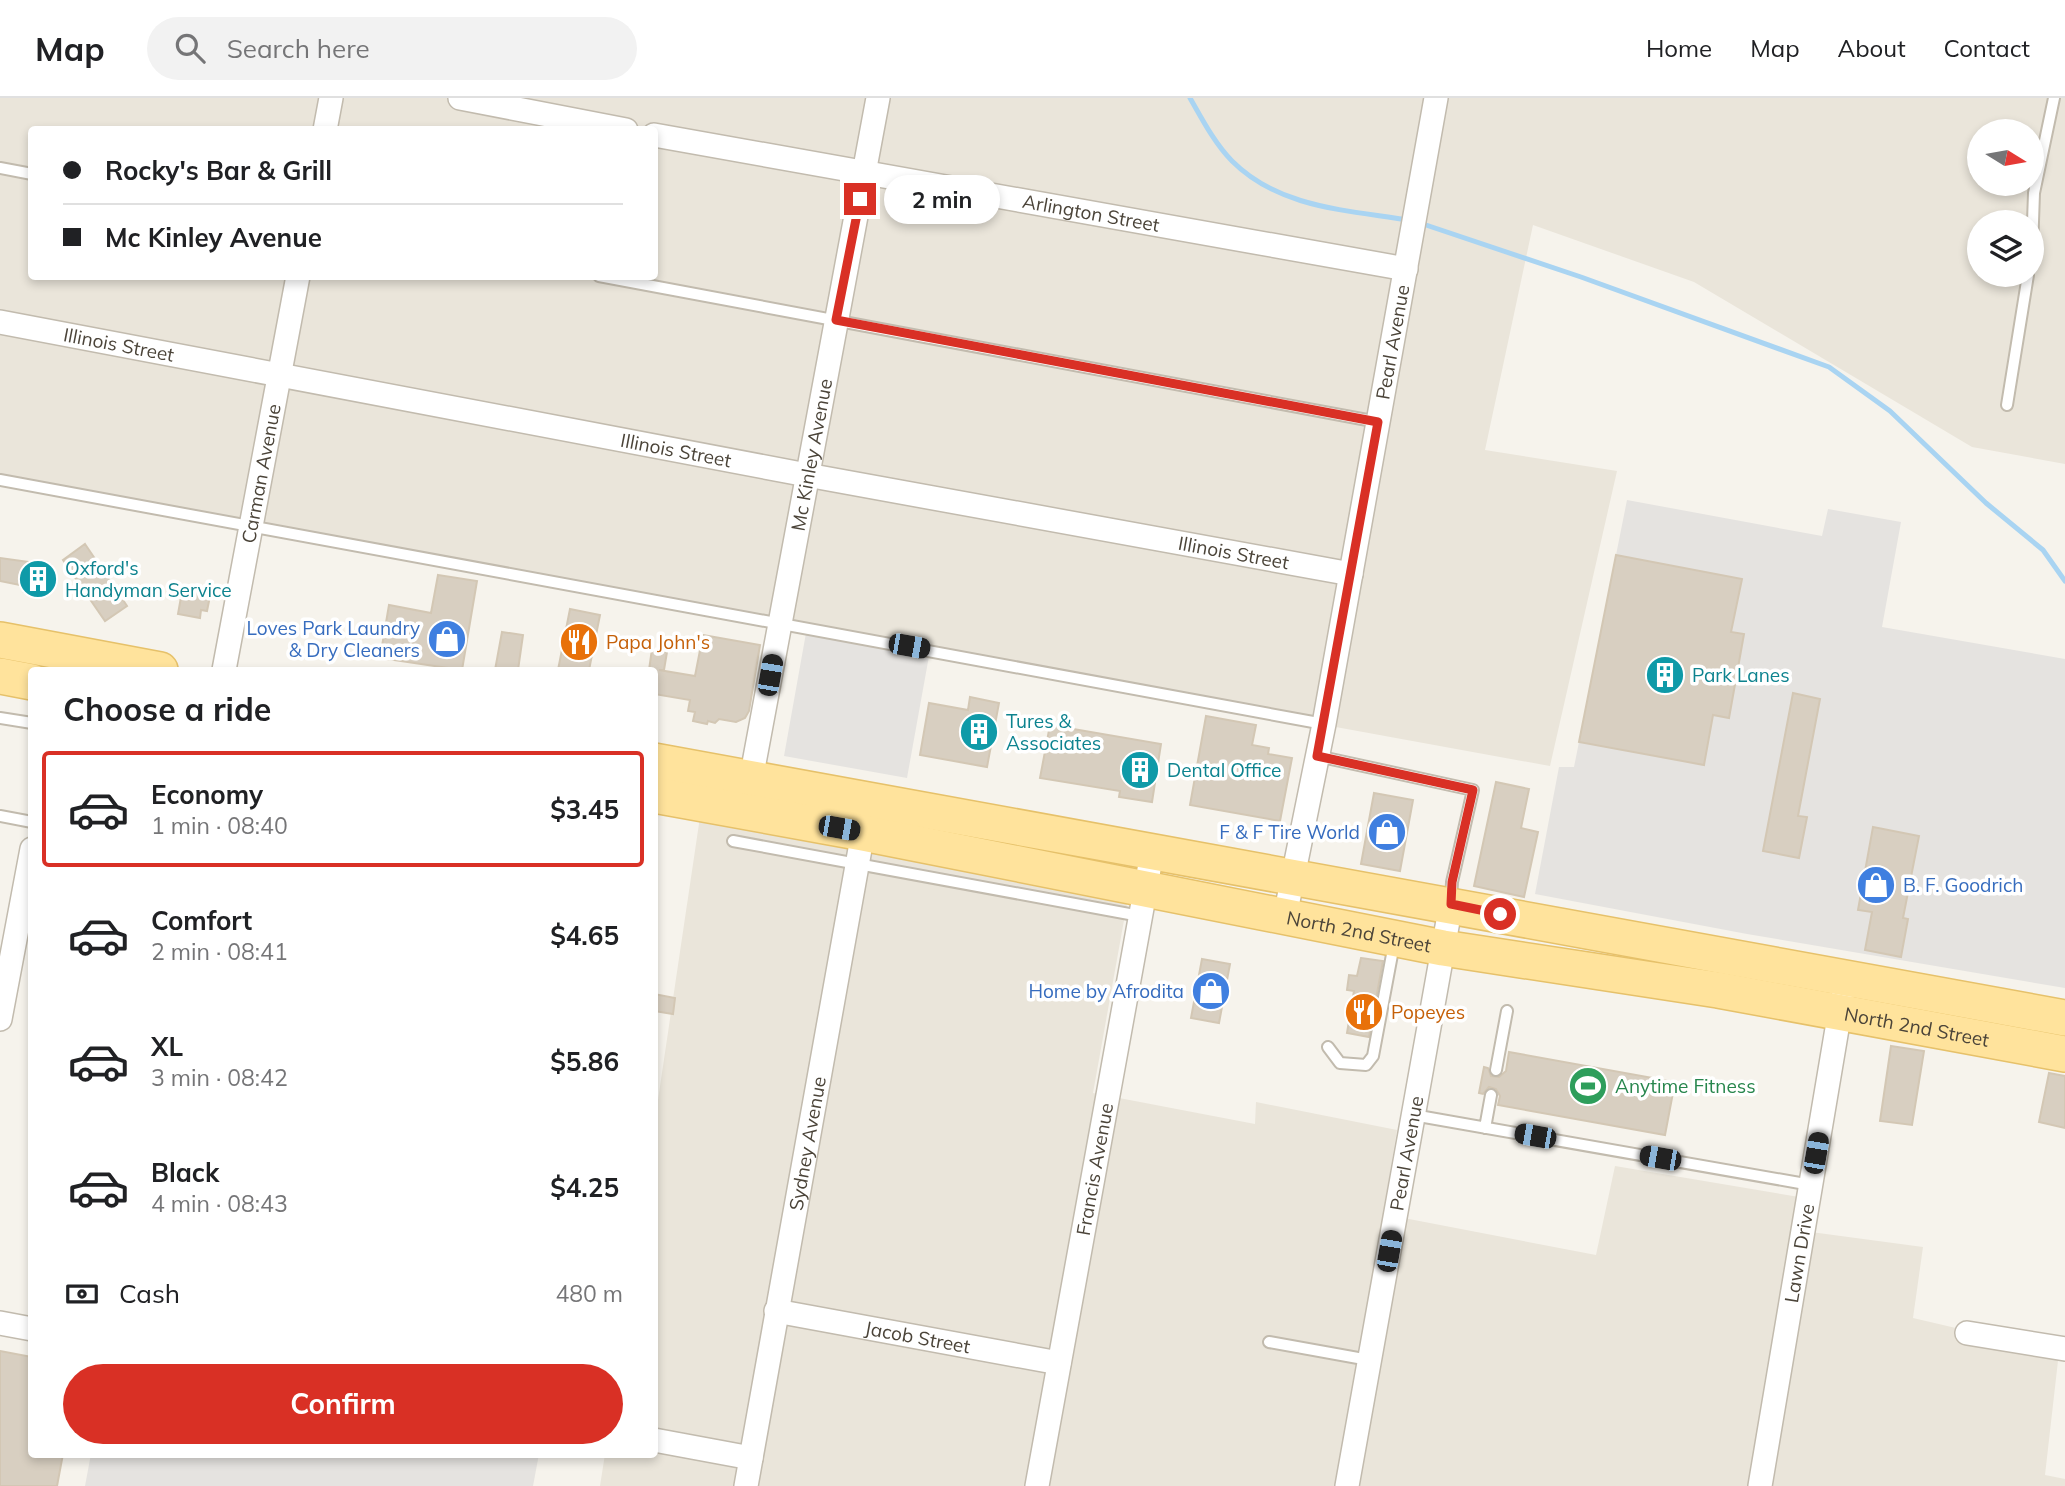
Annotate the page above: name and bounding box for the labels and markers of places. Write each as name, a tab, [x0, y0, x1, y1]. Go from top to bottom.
place label: Oxford's Handyman Service	[65, 556, 232, 602]
building icon: Oxford's Handyman Service	[17, 558, 59, 600]
place label: Loves Park Laundry & Dry Cleaners	[247, 616, 420, 662]
shop icon: Loves Park Laundry & Dry Cleaners	[426, 618, 468, 660]
restaurant icon: Papa John's	[558, 621, 600, 663]
place label: Papa John's	[606, 630, 710, 654]
building icon: Park Lanes	[1644, 654, 1686, 696]
place label: Park Lanes	[1692, 663, 1790, 687]
place label: Tures & Associates	[1006, 709, 1101, 755]
building icon: Tures & Associates	[958, 711, 1000, 753]
building icon: Dental Office	[1119, 749, 1161, 791]
place label: Dental Office	[1167, 758, 1281, 782]
shop icon: F & F Tire World	[1366, 811, 1408, 853]
place label: F & F Tire World	[1219, 820, 1360, 844]
shop icon: B. F. Goodrich	[1855, 864, 1897, 906]
place label: B. F. Goodrich	[1903, 873, 2023, 897]
shop icon: Home by Afrodita	[1190, 970, 1232, 1012]
place label: Home by Afrodita	[1028, 979, 1184, 1003]
restaurant icon: Popeyes	[1343, 991, 1385, 1033]
place label: Popeyes	[1391, 1000, 1465, 1024]
sports icon: Anytime Fitness	[1567, 1065, 1609, 1107]
place label: Anytime Fitness	[1615, 1074, 1756, 1098]

